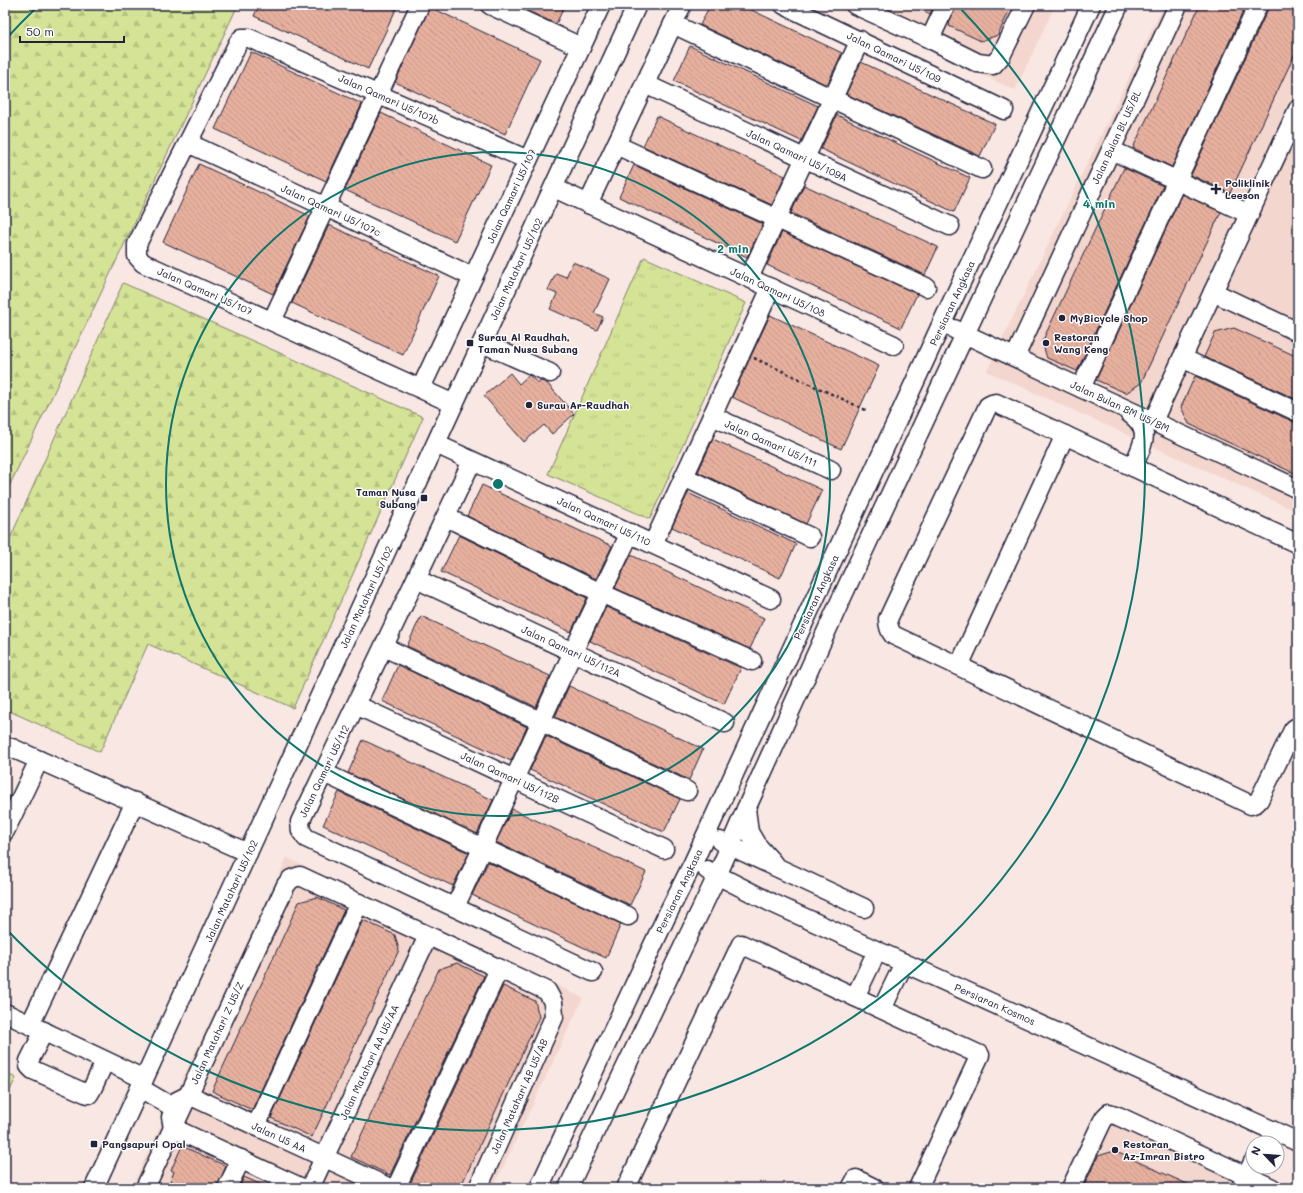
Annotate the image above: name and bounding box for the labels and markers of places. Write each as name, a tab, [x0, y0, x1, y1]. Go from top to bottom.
place label: Poliklinik Leeson	[1225, 176, 1270, 202]
marker: Poliklinik Leeson	[1210, 183, 1222, 195]
place label: MyBicycle Shop	[1070, 311, 1148, 325]
marker: MyBicycle Shop	[1057, 313, 1067, 323]
place label: Surau Al Raudhah, Taman Nusa Subang	[478, 330, 578, 356]
place label: Restoran Wang Keng	[1054, 330, 1108, 356]
marker: Surau Al Raudhah, Taman Nusa Subang	[465, 338, 475, 348]
marker: Restoran Wang Keng	[1041, 338, 1051, 348]
place label: Surau Ar-Raudhah	[537, 398, 629, 412]
marker: Surau Ar-Raudhah	[524, 400, 534, 410]
centre of rings	[491, 477, 505, 491]
place label: Taman Nusa Subang	[356, 485, 416, 511]
marker: Taman Nusa Subang	[419, 493, 429, 503]
place label: Pangsapuri Opal	[102, 1137, 186, 1151]
place label: Restoran Az-Imran Bistro	[1123, 1137, 1204, 1163]
marker: Pangsapuri Opal	[89, 1139, 99, 1149]
marker: Restoran Az-Imran Bistro	[1110, 1145, 1120, 1155]

